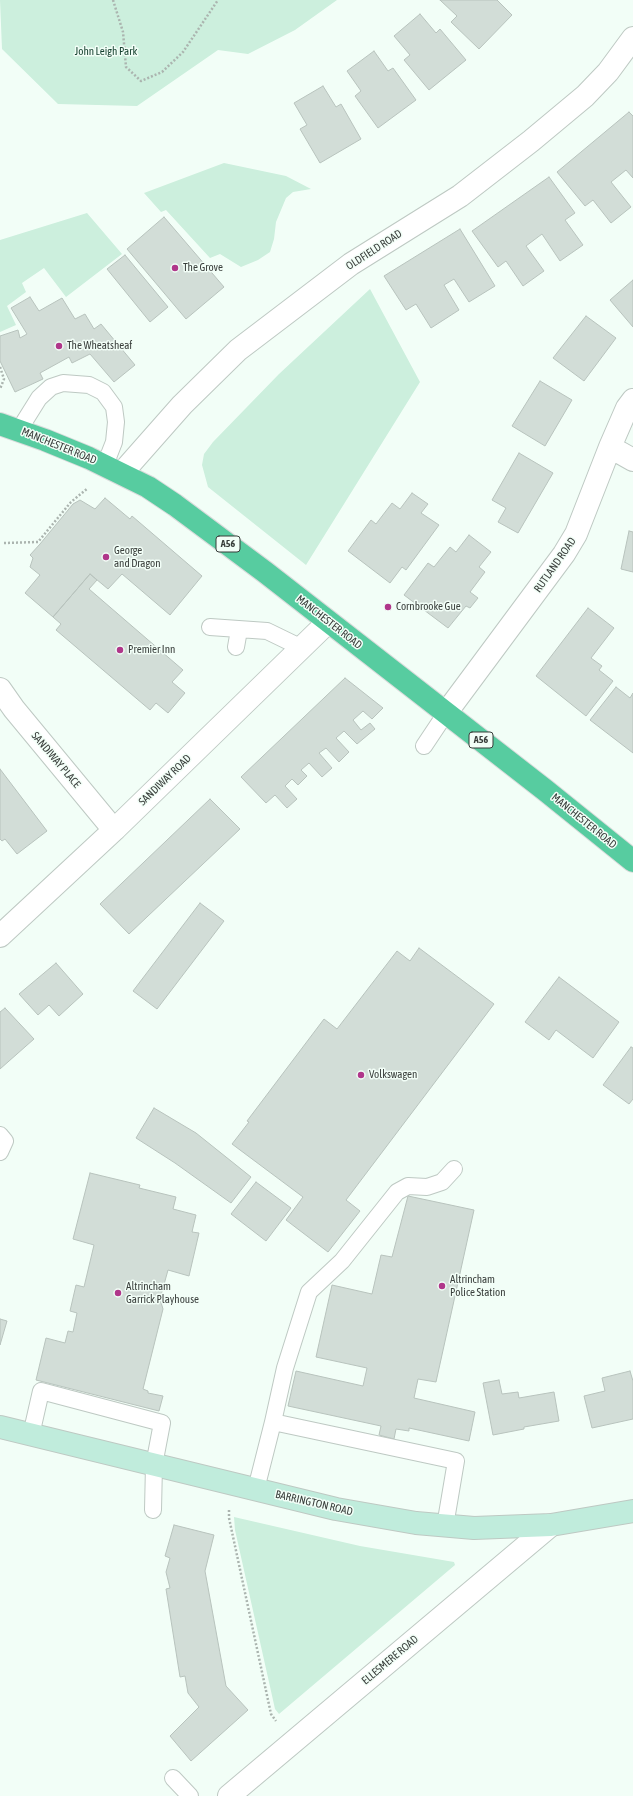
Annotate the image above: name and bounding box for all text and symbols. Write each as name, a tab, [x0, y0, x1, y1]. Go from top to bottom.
park label: John Leigh Park	[75, 45, 137, 59]
street label: OLDFIELD ROAD	[344, 227, 404, 273]
place label: The Grove	[183, 261, 223, 275]
marker: The Grove	[170, 263, 180, 273]
place label: The Wheatsheaf	[67, 339, 132, 353]
marker: The Wheatsheaf	[54, 341, 64, 351]
street label: MANCHESTER ROAD	[20, 425, 98, 467]
street label: RUTLAND ROAD	[531, 535, 579, 595]
road number: A56	[216, 536, 240, 552]
place label: George and Dragon	[114, 544, 160, 570]
marker: George and Dragon	[101, 552, 111, 562]
street label: MANCHESTER ROAD	[294, 592, 364, 652]
place label: Cornbrooke Gue	[396, 600, 461, 614]
marker: Cornbrooke Gue	[383, 602, 393, 612]
place label: Premier Inn	[128, 643, 175, 657]
marker: Premier Inn	[115, 645, 125, 655]
street label: SANDIWAY PLACE	[29, 729, 83, 791]
road number: A56	[469, 732, 493, 748]
street label: SANDIWAY ROAD	[136, 752, 194, 808]
street label: MANCHESTER ROAD	[549, 791, 619, 851]
place label: Volkswagen	[369, 1068, 417, 1082]
marker: Volkswagen	[356, 1070, 366, 1080]
place label: Altrincham Police Station	[450, 1273, 506, 1299]
place label: Altrincham Garrick Playhouse	[126, 1280, 199, 1306]
marker: Altrincham Police Station	[437, 1281, 447, 1291]
marker: Altrincham Garrick Playhouse	[113, 1288, 123, 1298]
street label: BARRINGTON ROAD	[274, 1488, 354, 1518]
street label: ELLESMERE ROAD	[359, 1633, 421, 1687]

